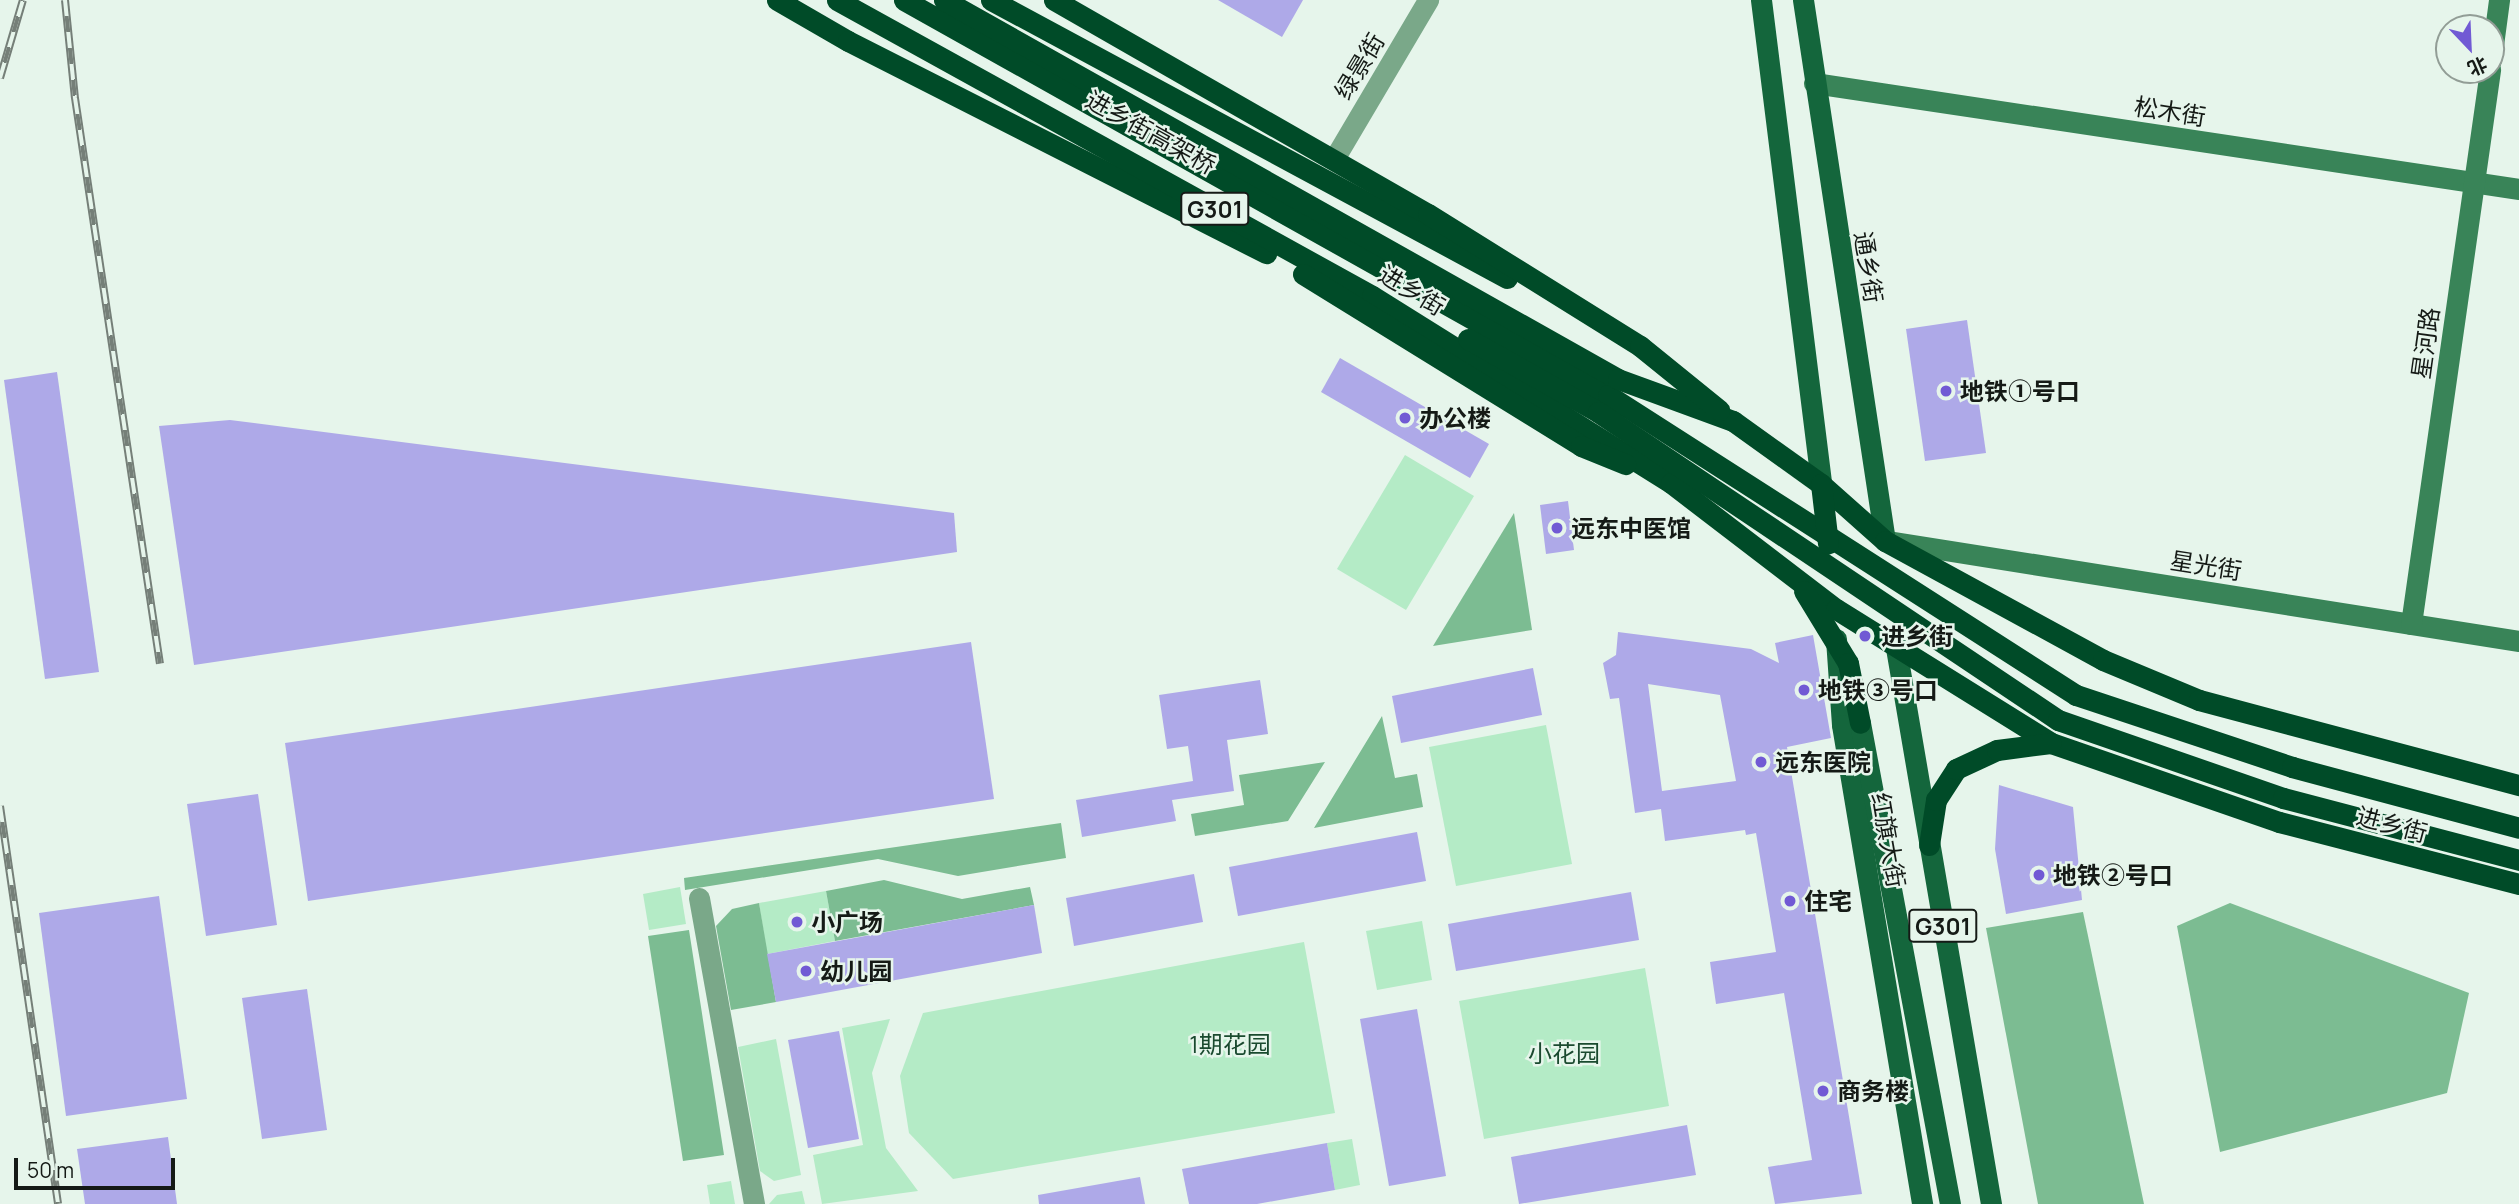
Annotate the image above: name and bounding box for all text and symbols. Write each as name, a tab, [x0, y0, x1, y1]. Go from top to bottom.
north arrow	[2435, 14, 2505, 84]
street label: 绿景街	[1328, 28, 1390, 104]
text: 北	[2464, 51, 2491, 82]
street label: 进乡街高架桥	[1081, 84, 1221, 180]
street label: 松木街	[2132, 91, 2208, 131]
road number: G301	[1180, 190, 1250, 229]
street label: 通乡街	[1849, 229, 1889, 305]
street label: 进乡街	[1374, 259, 1450, 321]
street label: 星河路	[2406, 305, 2444, 381]
place label: 地铁①号口	[1960, 377, 2080, 405]
marker: 地铁①号口	[1938, 383, 1954, 399]
place label: 办公楼	[1419, 404, 1491, 432]
marker: 办公楼	[1397, 410, 1413, 426]
place label: 远东中医馆	[1571, 514, 1691, 542]
marker: 远东中医馆	[1549, 520, 1565, 536]
street label: 星光街	[2168, 545, 2244, 585]
place label: 进乡街	[1881, 622, 1953, 650]
marker: 进乡街	[1855, 626, 1875, 646]
place label: 地铁③号口	[1818, 676, 1938, 704]
marker: 地铁③号口	[1796, 682, 1812, 698]
place label: 远东医院	[1775, 748, 1871, 776]
marker: 远东医院	[1753, 754, 1769, 770]
street label: 红旗大街	[1866, 790, 1912, 890]
street label: 进乡街	[2353, 801, 2431, 847]
place label: 地铁②号口	[2053, 861, 2173, 889]
marker: 地铁②号口	[2031, 867, 2047, 883]
place label: 住宅	[1804, 887, 1852, 915]
marker: 住宅	[1782, 893, 1798, 909]
road number: G301	[1908, 906, 1978, 945]
place label: 小广场	[811, 908, 883, 936]
marker: 小广场	[789, 914, 805, 930]
place label: 幼儿园	[820, 957, 892, 985]
marker: 幼儿园	[798, 963, 814, 979]
park label: 1期花园	[1189, 1030, 1271, 1058]
park label: 小花园	[1528, 1039, 1600, 1067]
place label: 商务楼	[1837, 1077, 1909, 1105]
marker: 商务楼	[1815, 1083, 1831, 1099]
scale bar	[18, 1144, 178, 1188]
text: 50 m	[27, 1156, 74, 1184]

